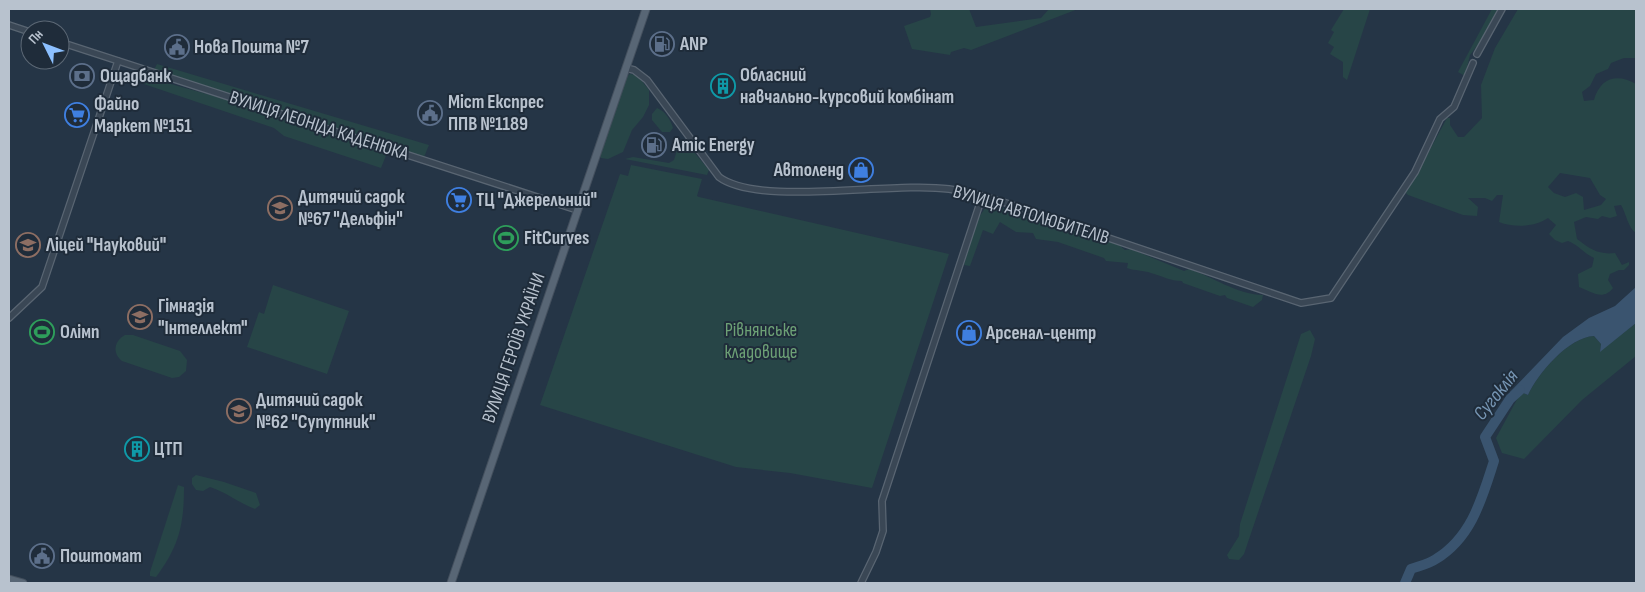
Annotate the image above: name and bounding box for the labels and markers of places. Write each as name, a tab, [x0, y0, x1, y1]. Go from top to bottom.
fuel station icon: ANP	[649, 31, 675, 57]
place label: ANP	[679, 33, 708, 56]
public building icon: Нова Пошта №7	[164, 34, 190, 60]
place label: Нова Пошта №7	[194, 36, 310, 59]
bank icon: Ощадбанк	[69, 63, 95, 89]
place label: Обласний навчально-курсовий комбінат	[740, 64, 954, 109]
place label: Ощадбанк	[100, 65, 171, 88]
building icon: Обласний навчально-курсовий комбінат	[710, 73, 736, 99]
place label: Міст Експрес ППВ №1189	[448, 91, 544, 136]
place label: Файно Маркет №151	[94, 93, 192, 138]
public building icon: Міст Експрес ППВ №1189	[417, 100, 443, 126]
supermarket icon: Файно Маркет №151	[64, 102, 90, 128]
fuel station icon: Amic Energy	[641, 132, 667, 158]
place label: Amic Energy	[671, 134, 755, 157]
shop icon: Автоленд	[848, 157, 874, 183]
place label: Автоленд	[773, 159, 844, 182]
place label: Дитячий садок №67 "Дельфін"	[298, 186, 405, 231]
supermarket icon: ТЦ "Джерельний"	[446, 187, 472, 213]
place label: ТЦ "Джерельний"	[476, 189, 597, 212]
school or university icon: Дитячий садок №67 "Дельфін"	[267, 195, 293, 221]
sports icon: FitCurves	[493, 225, 519, 251]
place label: FitCurves	[524, 227, 589, 250]
school or university icon: Ліцей "Науковий"	[15, 232, 41, 258]
place label: Ліцей "Науковий"	[45, 234, 166, 257]
place label: Гімназія "Інтеллект"	[158, 295, 248, 340]
school or university icon: Гімназія "Інтеллект"	[127, 304, 153, 330]
sports icon: Олімп	[29, 319, 55, 345]
shop icon: Арсенал-центр	[956, 320, 982, 346]
place label: Олімп	[60, 321, 99, 344]
place label: Арсенал-центр	[985, 322, 1096, 345]
place label: Дитячий садок №62 "Супутник"	[256, 389, 375, 434]
school or university icon: Дитячий садок №62 "Супутник"	[226, 398, 252, 424]
building icon: ЦТП	[124, 436, 150, 462]
place label: ЦТП	[154, 438, 183, 461]
public building icon: Поштомат	[29, 543, 55, 569]
place label: Поштомат	[60, 545, 142, 568]

